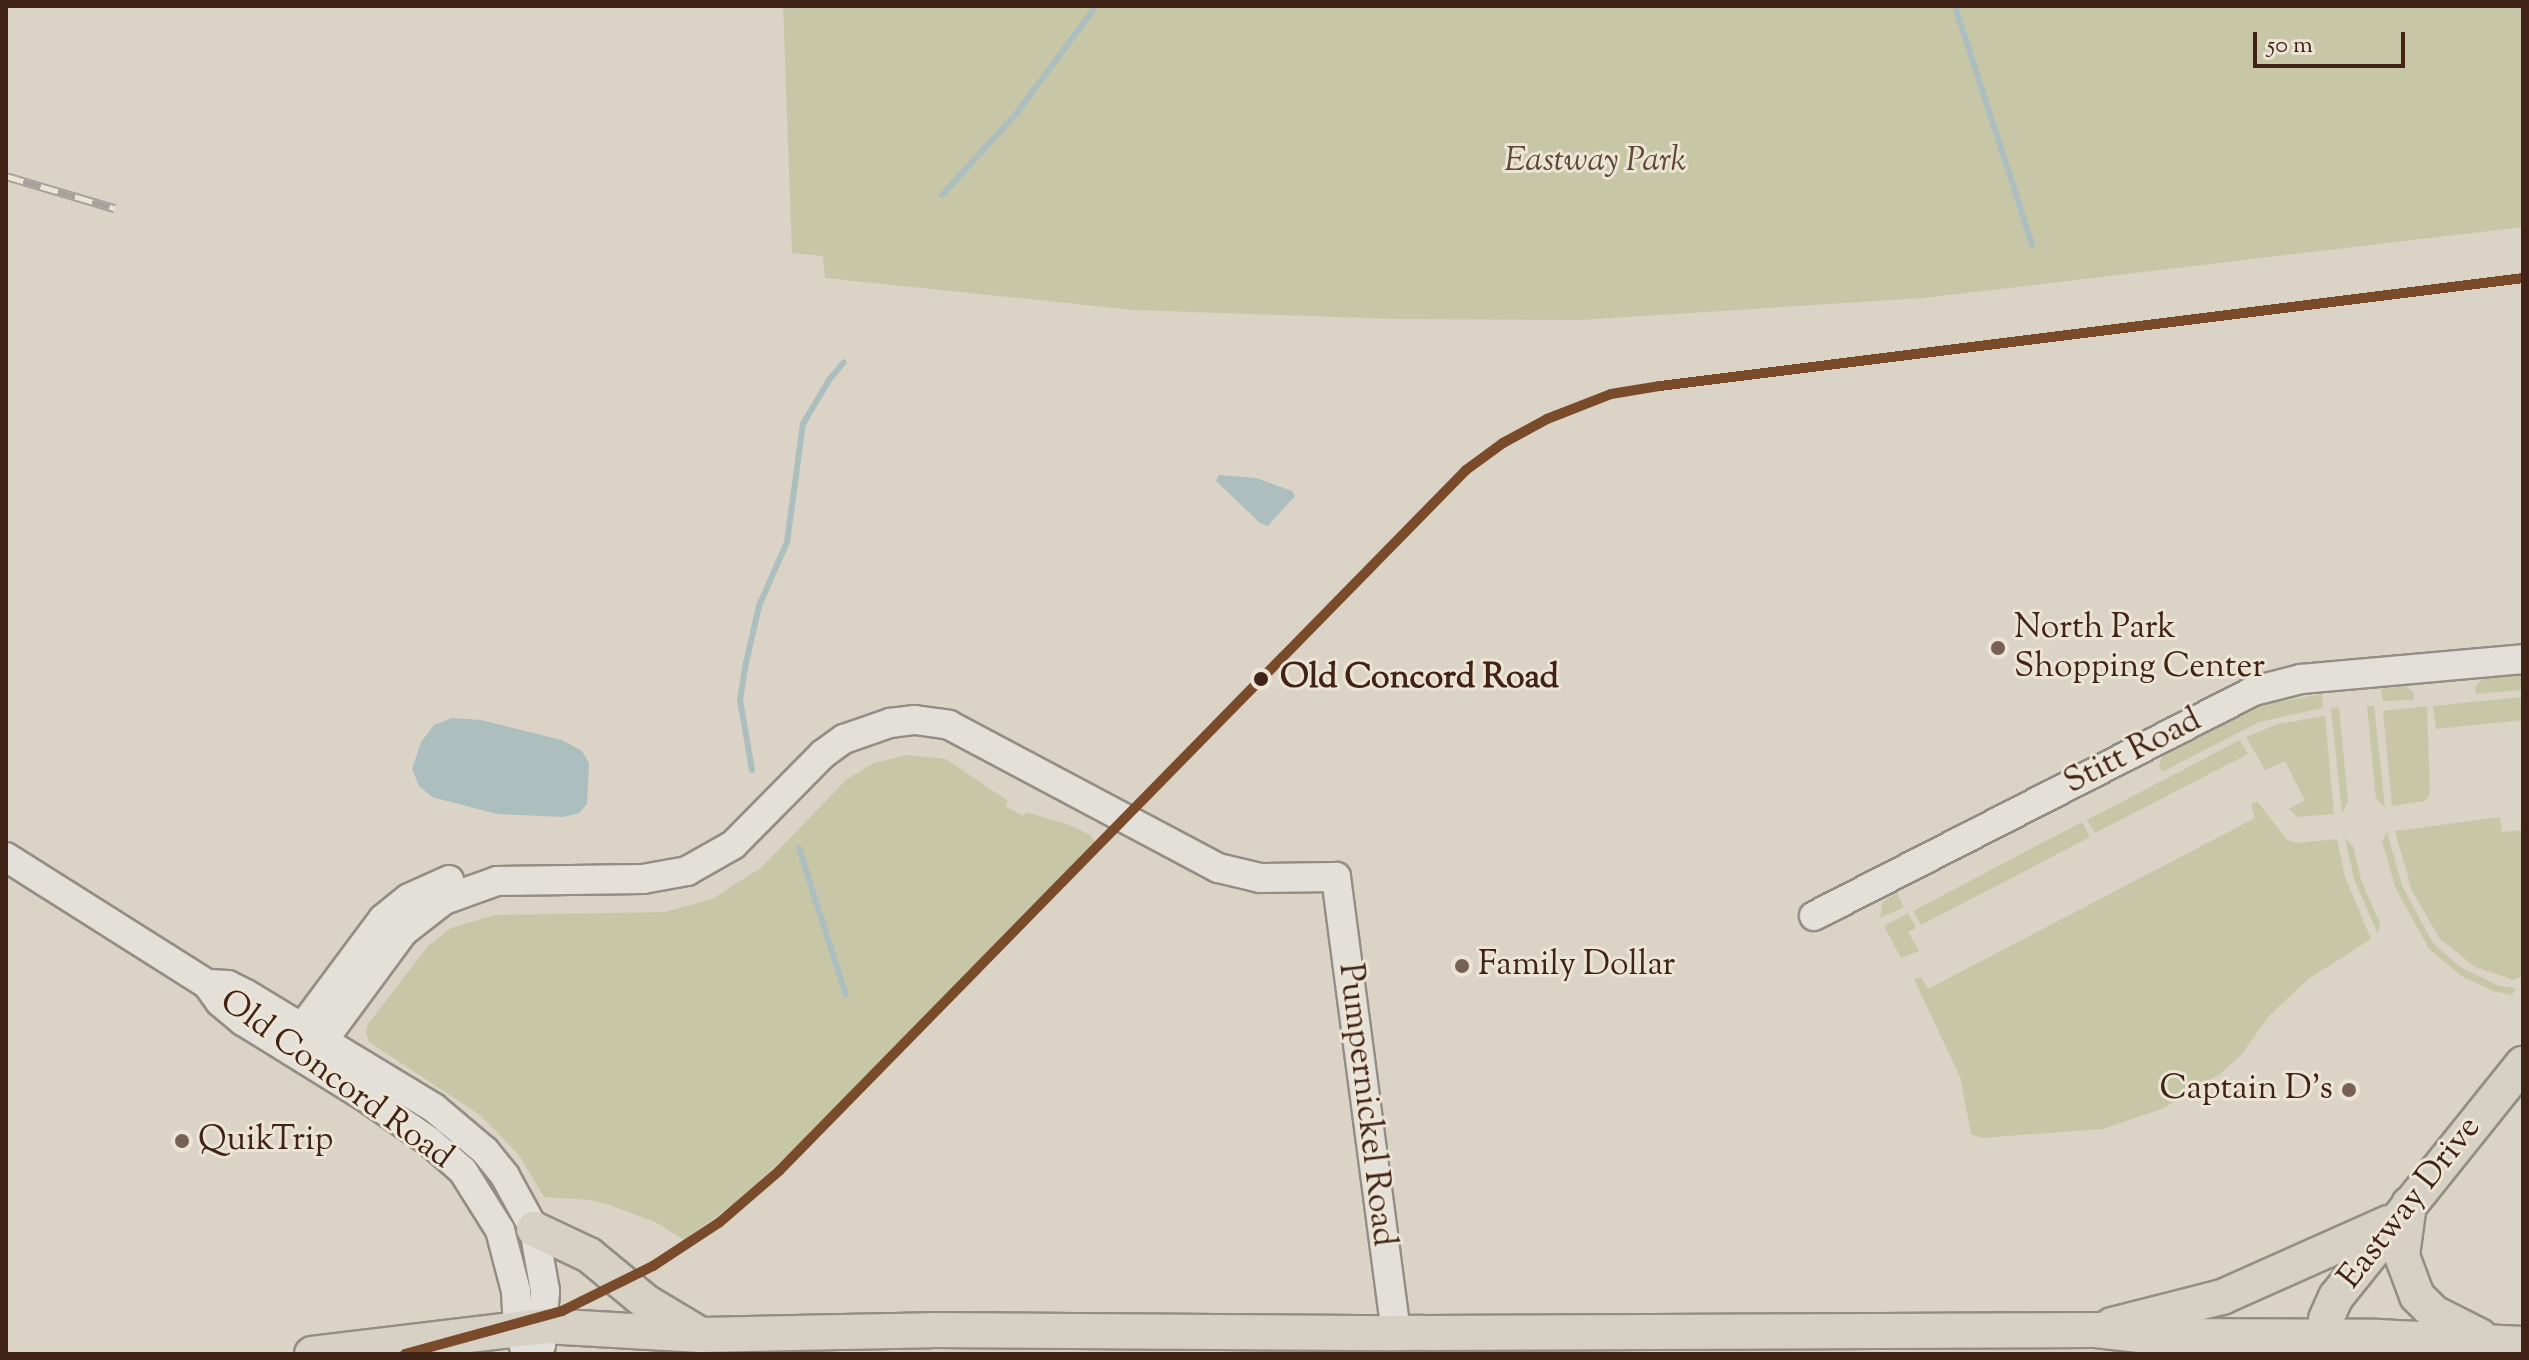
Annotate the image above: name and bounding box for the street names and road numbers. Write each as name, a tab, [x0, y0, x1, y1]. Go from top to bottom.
street label: Stitt Road	[2058, 700, 2208, 804]
street label: Pumpernickel Road	[1328, 961, 1404, 1249]
street label: Old Concord Road	[211, 981, 461, 1179]
street label: Eastway Drive	[2330, 1109, 2490, 1297]

